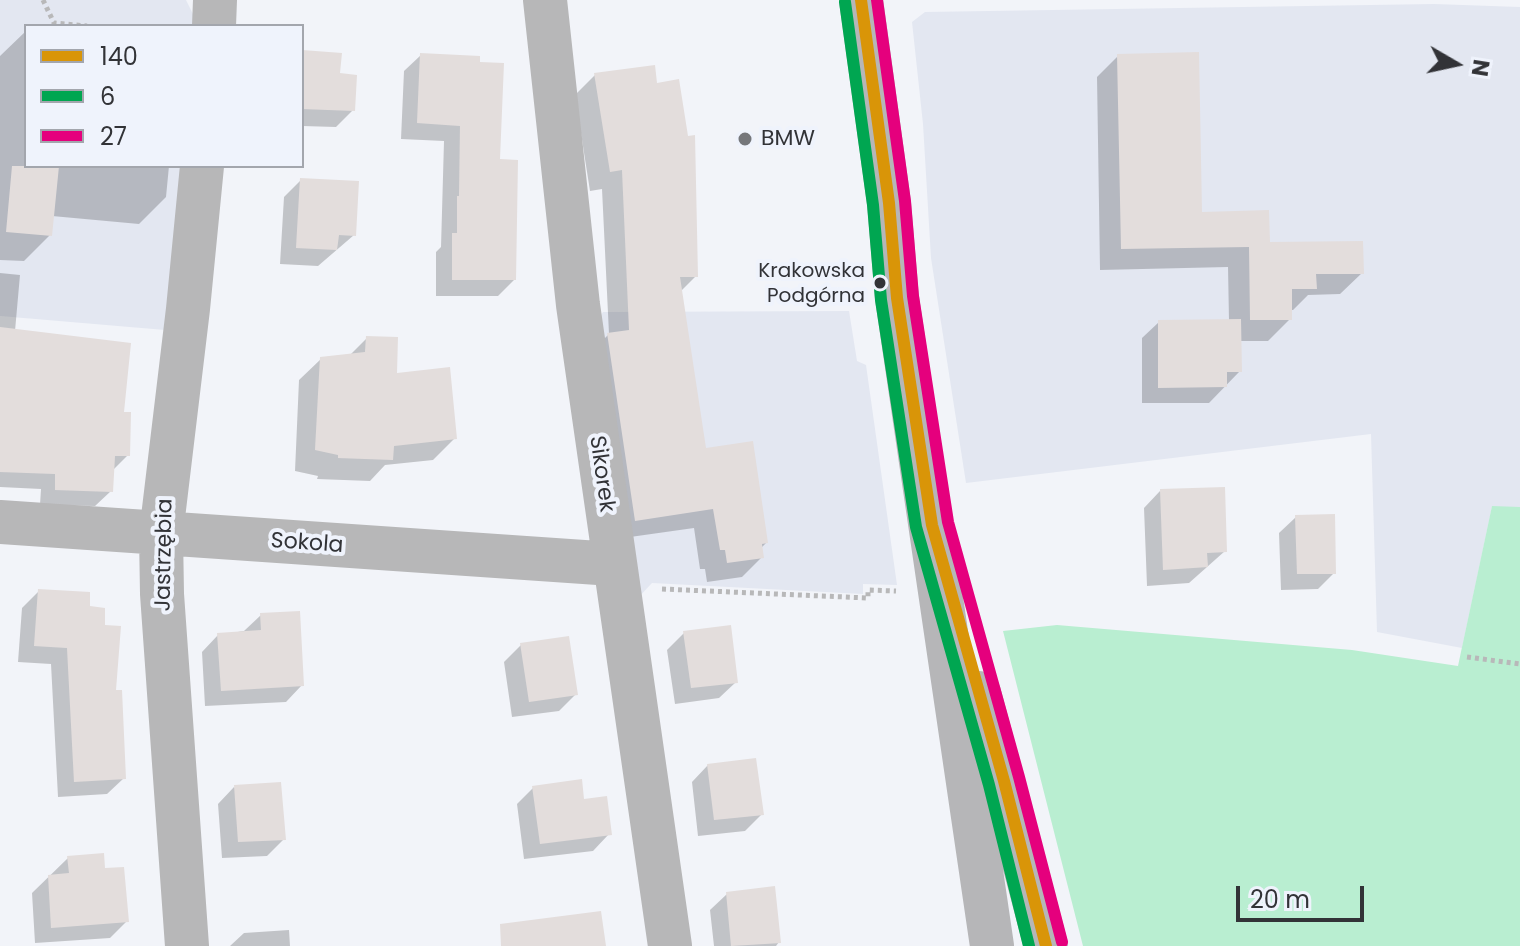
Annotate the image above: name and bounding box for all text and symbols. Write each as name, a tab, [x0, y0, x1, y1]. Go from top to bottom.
legend	[24, 24, 304, 168]
north arrow	[1416, 24, 1496, 104]
text: 140	[100, 40, 138, 73]
text: N	[1464, 57, 1497, 78]
text: 6	[100, 80, 115, 113]
text: 27	[100, 120, 127, 153]
place label: BMW	[761, 126, 815, 152]
marker: BMW	[736, 130, 754, 148]
place label: Krakowska Podgórna	[758, 260, 865, 307]
marker: Krakowska Podgórna	[872, 275, 888, 291]
street label: Sikorek	[583, 434, 619, 514]
street label: Jastrzębia	[151, 498, 179, 612]
street label: Sokola	[270, 528, 344, 560]
scale bar	[1240, 870, 1368, 920]
text: 20 m	[1250, 883, 1310, 916]

